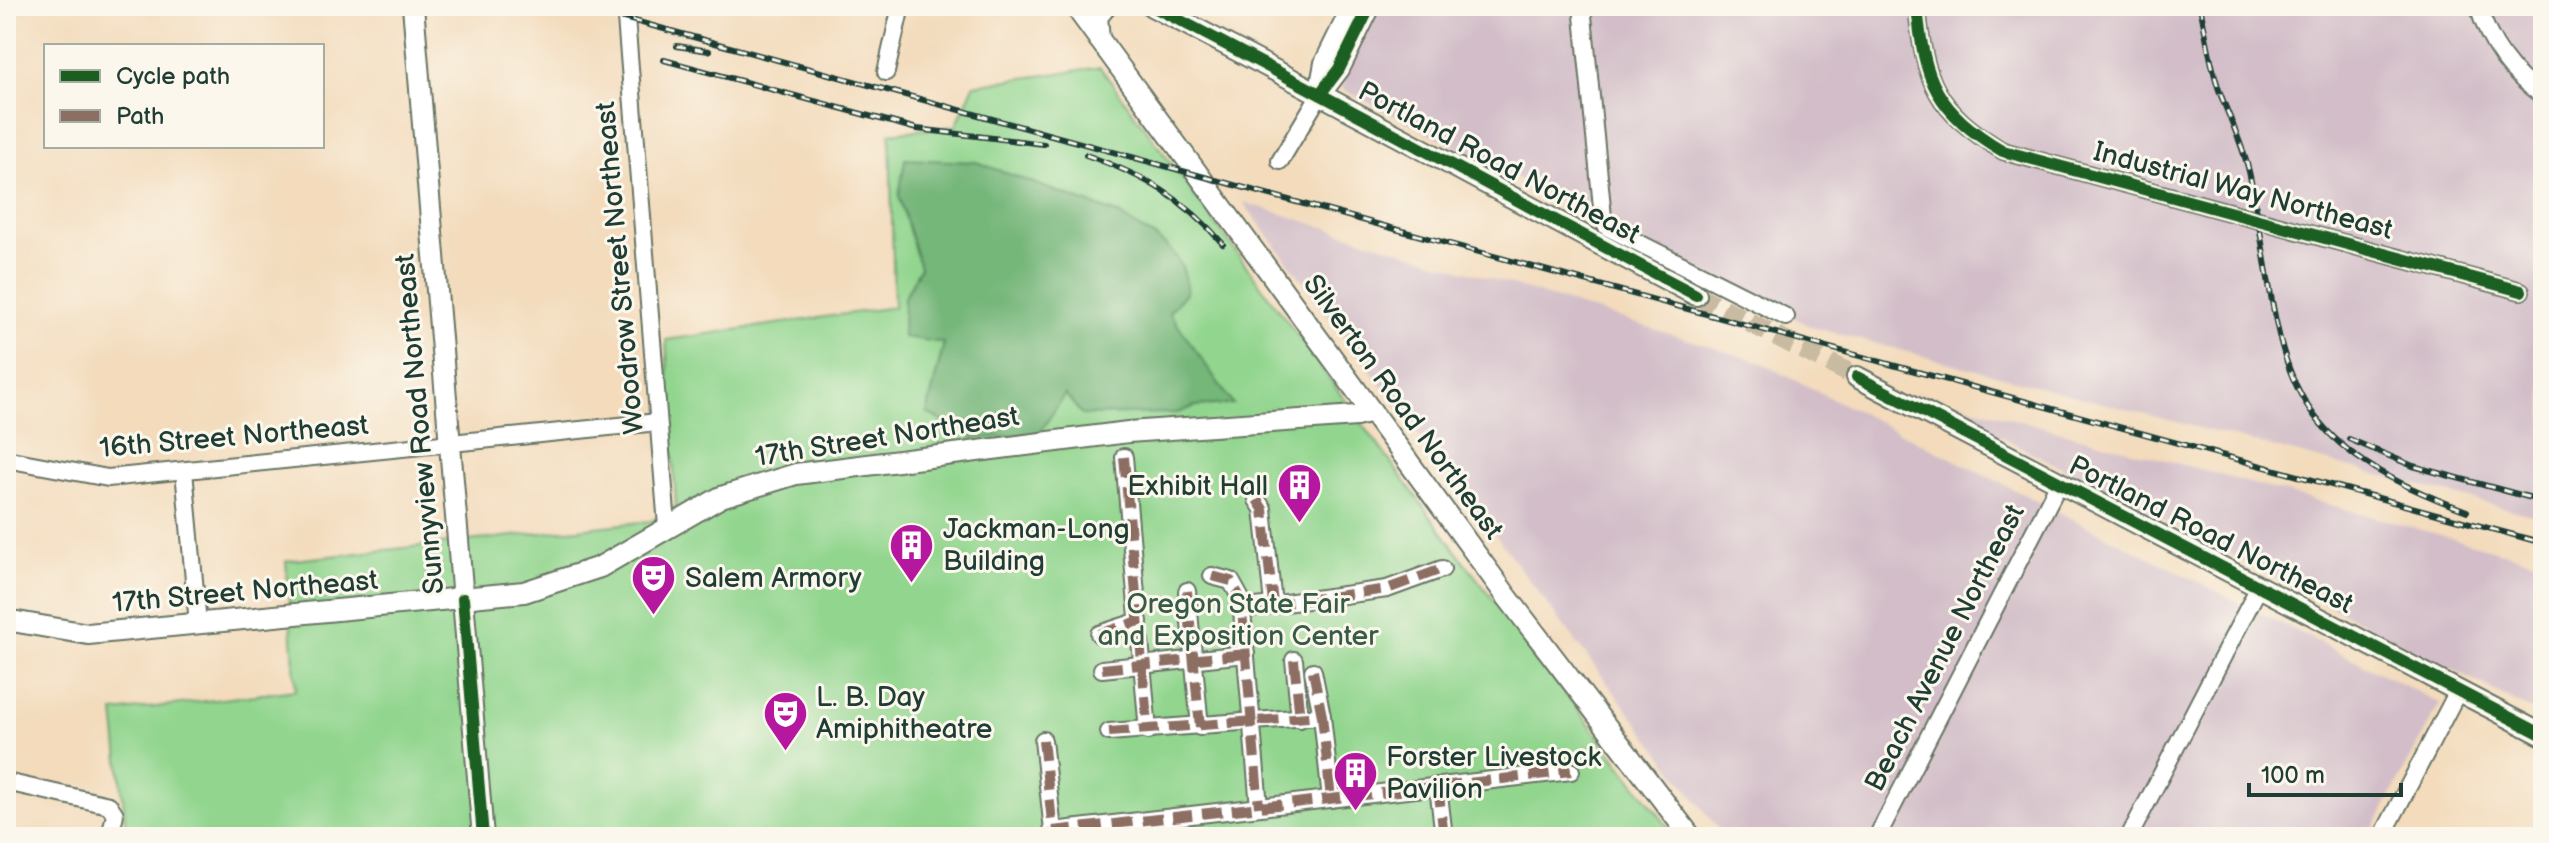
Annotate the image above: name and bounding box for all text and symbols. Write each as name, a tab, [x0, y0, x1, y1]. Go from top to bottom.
legend	[44, 44, 324, 148]
text: Cycle path	[116, 62, 230, 91]
street label: Portland Road Northeast	[1352, 75, 1646, 252]
street label: Woodrow Street Northeast	[589, 100, 651, 436]
text: Path	[116, 102, 164, 131]
street label: Industrial Way Northeast	[2090, 135, 2397, 247]
street label: Sunnyview Road Northeast	[389, 252, 451, 596]
street label: Silverton Road Northeast	[1296, 268, 1510, 546]
street label: 17th Street Northeast	[753, 400, 1022, 474]
street label: 16th Street Northeast	[98, 409, 370, 465]
street label: Portland Road Northeast	[2063, 449, 2359, 621]
building icon: Exhibit Hall	[1275, 462, 1323, 525]
place label: Exhibit Hall	[1127, 470, 1268, 503]
street label: Beach Avenue Northeast	[1858, 499, 2032, 797]
place label: Jackman-Long Building	[943, 513, 1130, 578]
building icon: Jackman-Long Building	[888, 521, 936, 584]
theatre icon: Salem Armory	[630, 554, 678, 617]
place label: Salem Armory	[685, 562, 862, 595]
street label: 17th Street Northeast	[111, 564, 380, 620]
park label: Oregon State Fair and Exposition Center	[1098, 588, 1379, 653]
place label: L. B. Day Amiphitheatre	[816, 681, 992, 746]
theatre icon: L. B. Day Amiphitheatre	[761, 689, 809, 752]
place label: Forster Livestock Pavilion	[1386, 741, 1602, 806]
scale bar	[2249, 747, 2401, 797]
building icon: Forster Livestock Pavilion	[1331, 749, 1379, 812]
text: 100 m	[2261, 761, 2325, 790]

